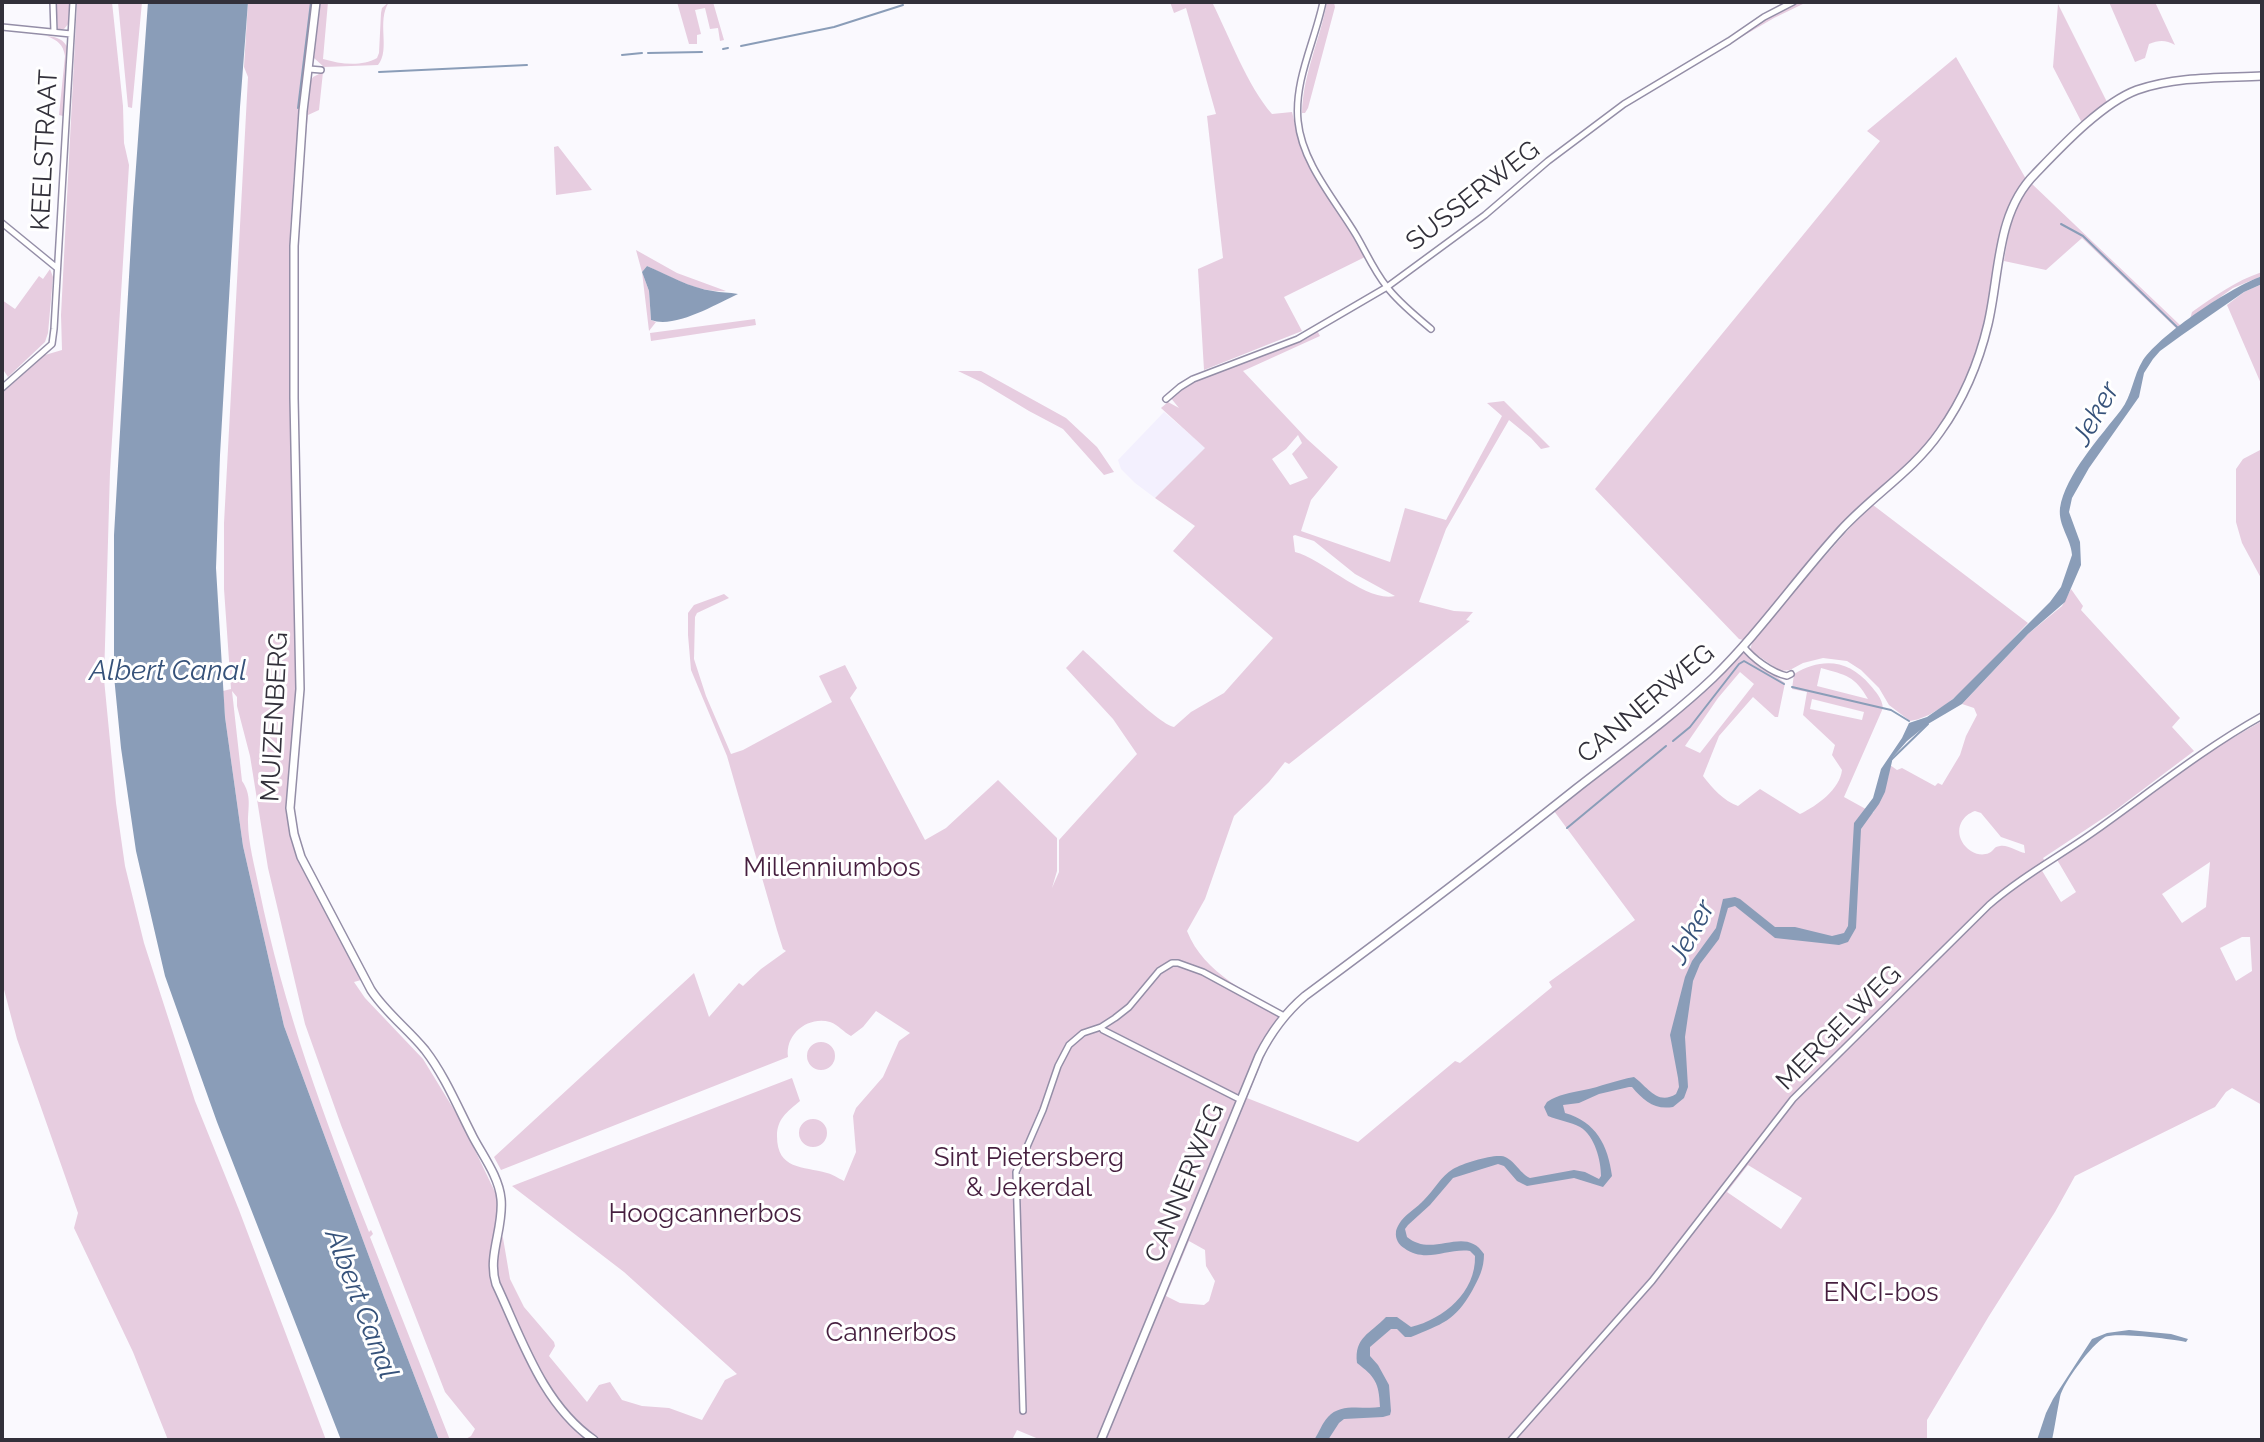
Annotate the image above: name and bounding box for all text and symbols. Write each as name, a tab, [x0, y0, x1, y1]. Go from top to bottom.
street label: KEELSTRAAT	[25, 69, 65, 231]
street label: SUSSERWEG	[1400, 134, 1546, 258]
water label: Jeker	[2065, 376, 2127, 452]
street label: MUIZENBERG	[255, 631, 295, 803]
street label: CANNERWEG	[1571, 638, 1721, 770]
water label: Albert Canal	[89, 655, 247, 689]
park label: Millenniumbos	[743, 852, 921, 884]
water label: Jeker	[1661, 894, 1723, 970]
street label: MERGELWEG	[1770, 959, 1908, 1097]
street label: CANNERWEG	[1139, 1099, 1231, 1267]
park label: Sint Pietersberg & Jekerdal	[934, 1142, 1124, 1204]
park label: Hoogcannerbos	[608, 1198, 802, 1230]
water label: Albert Canal	[317, 1224, 405, 1384]
park label: ENCI-bos	[1823, 1277, 1939, 1309]
park label: Cannerbos	[826, 1317, 956, 1349]

